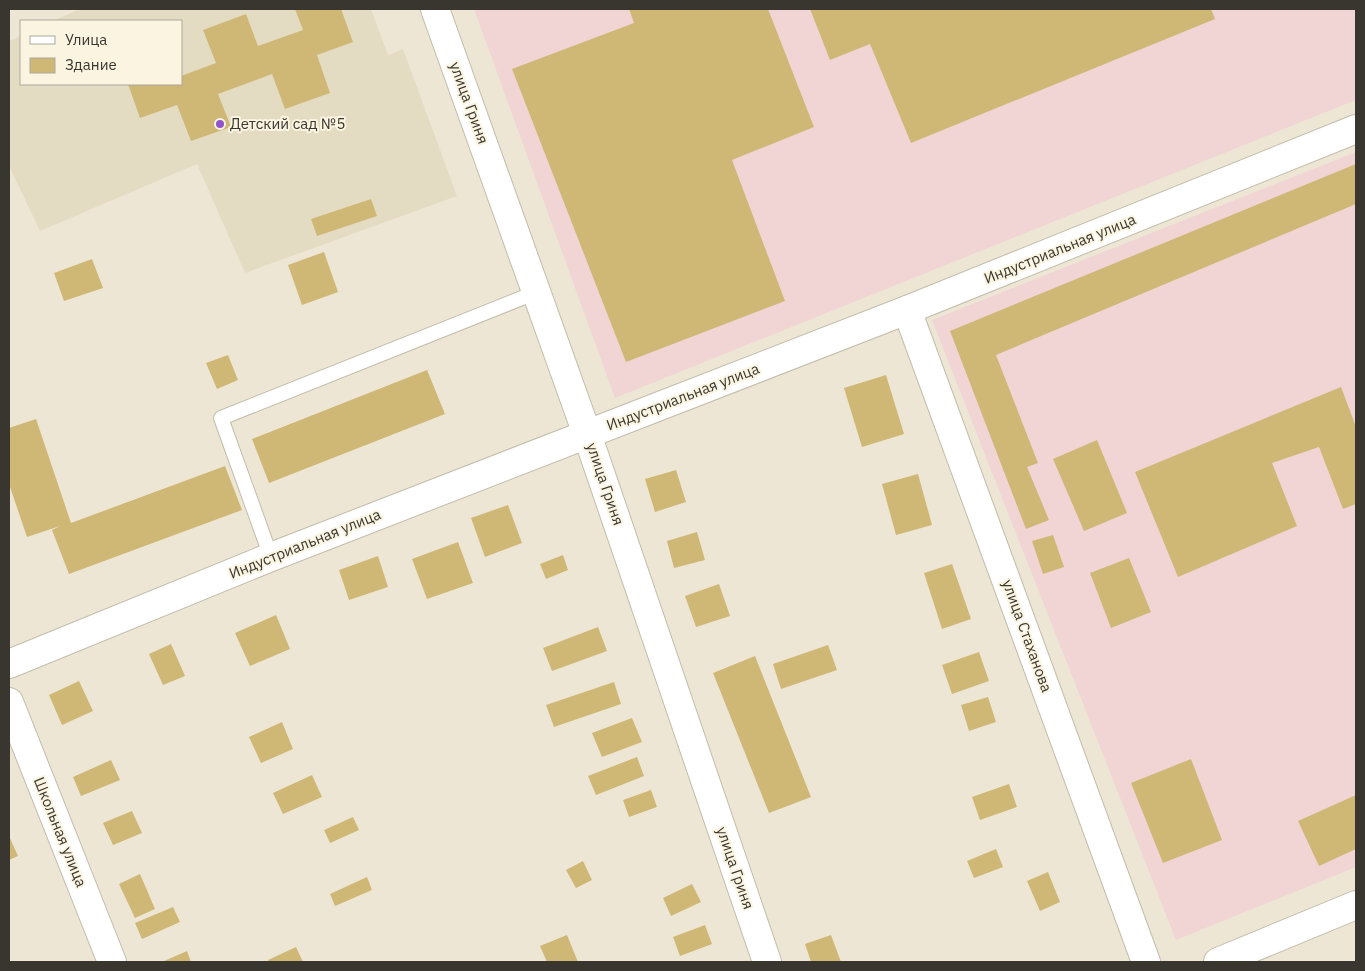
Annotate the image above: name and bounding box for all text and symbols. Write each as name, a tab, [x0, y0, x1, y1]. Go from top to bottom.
legend	[20, 20, 182, 85]
text: Улица	[65, 30, 107, 49]
text: Здание	[65, 55, 117, 74]
street label: улица Гриня	[446, 59, 493, 147]
place label: Детский сад №5	[230, 114, 346, 133]
marker: Детский сад №5	[214, 118, 226, 130]
street label: Индустриальная улица	[981, 209, 1139, 288]
street label: Индустриальная улица	[604, 359, 762, 434]
street label: улица Гриня	[582, 440, 628, 528]
street label: Индустриальная улица	[226, 504, 384, 583]
street label: улица Стаханова	[998, 577, 1057, 695]
street label: Школьная улица	[30, 774, 91, 890]
street label: улица Гриня	[712, 824, 758, 912]

